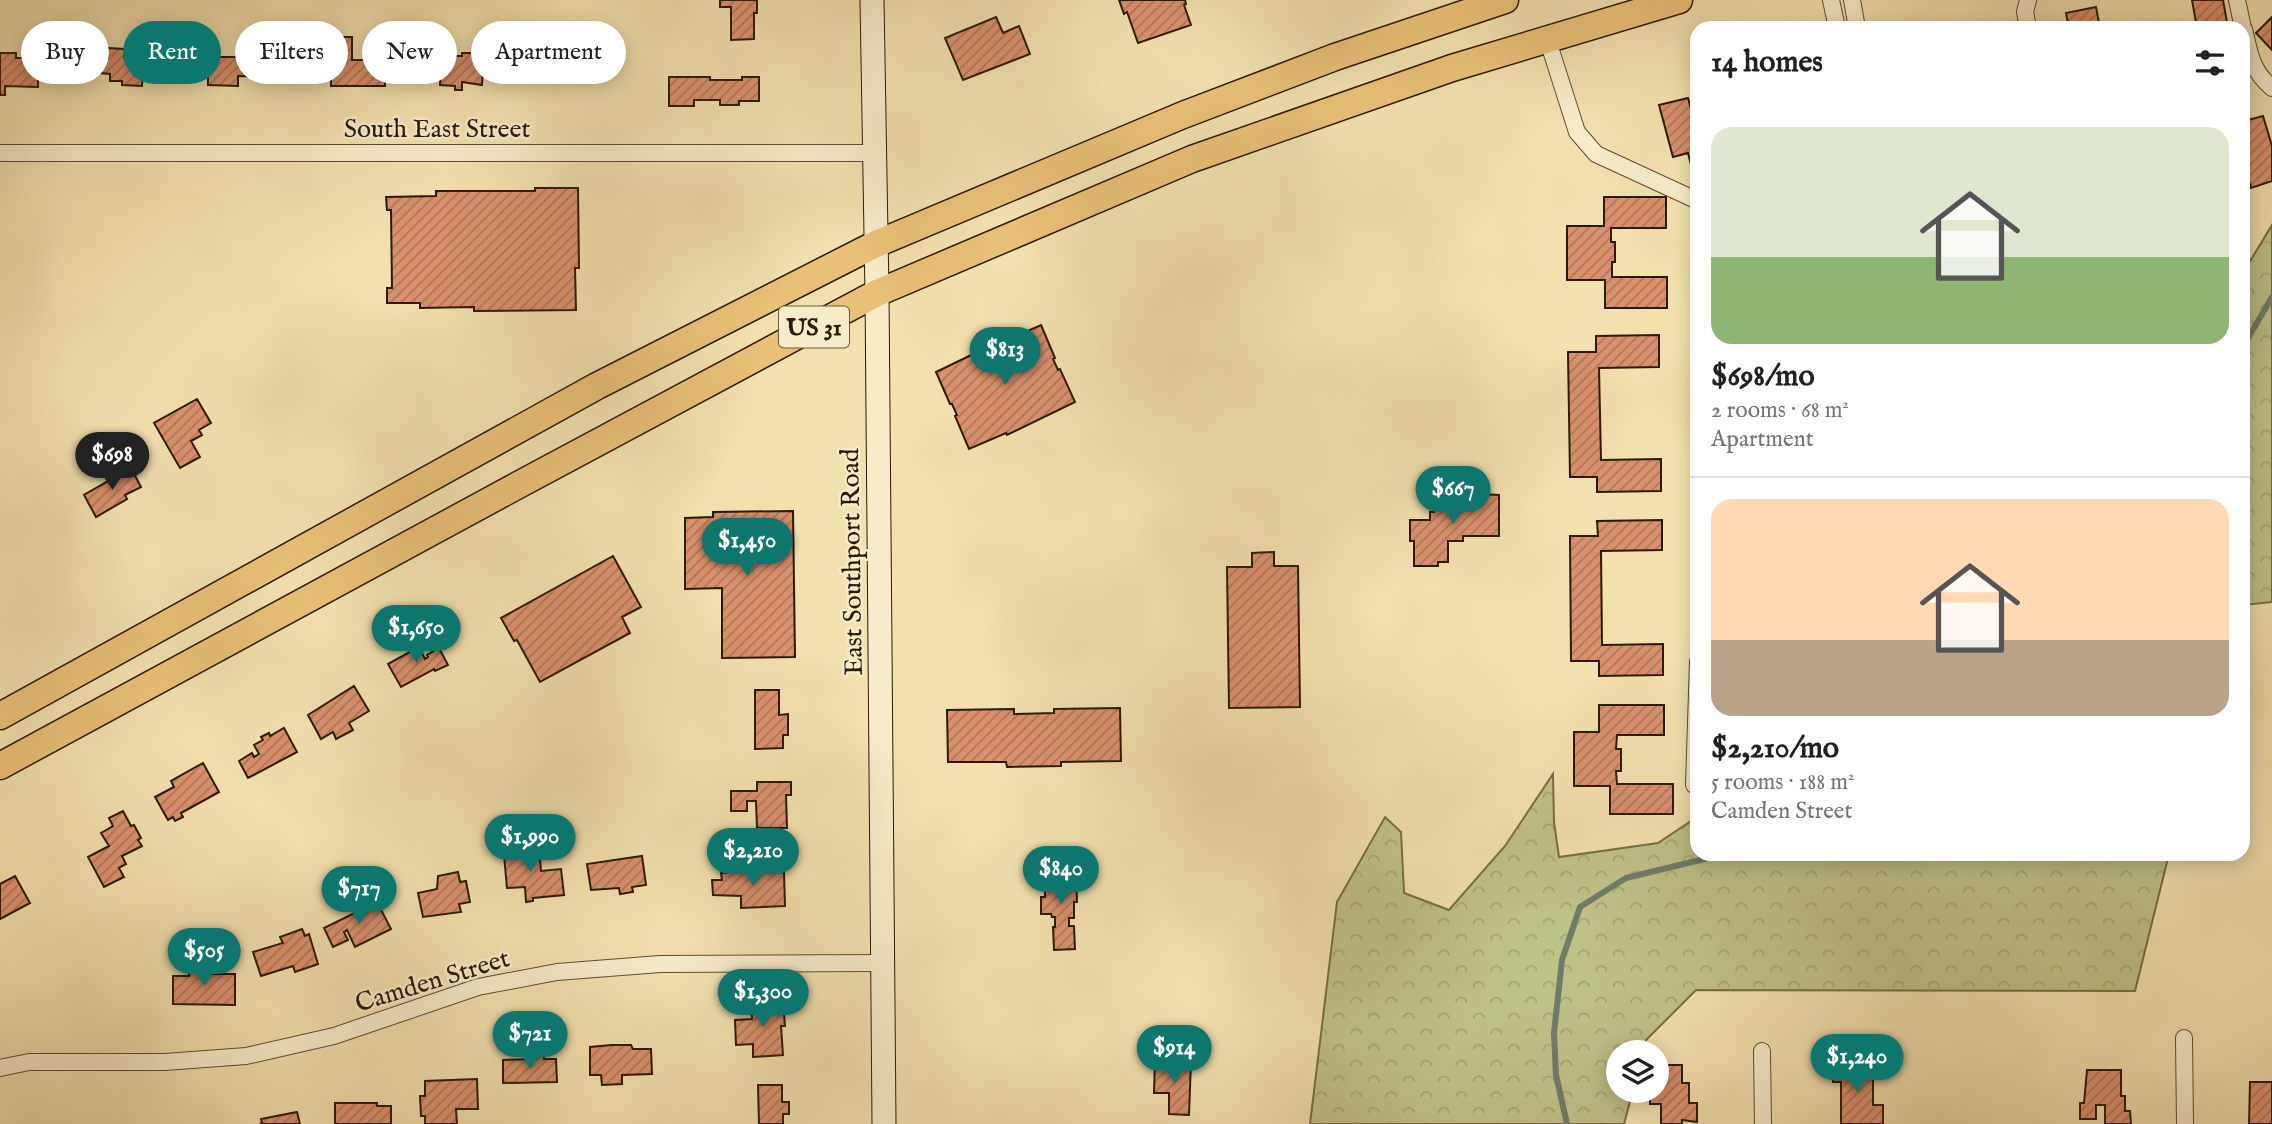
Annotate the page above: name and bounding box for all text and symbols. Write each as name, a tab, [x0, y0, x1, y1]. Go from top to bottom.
chip: Buy	[21, 21, 109, 84]
chip: Rent	[123, 21, 221, 84]
chip: Filters	[235, 21, 348, 84]
chip: New	[362, 21, 457, 84]
chip: Apartment	[471, 21, 626, 84]
text: 14 homes	[1711, 44, 1823, 82]
icon: filters	[2191, 44, 2229, 82]
street label: South East Street	[344, 113, 530, 146]
icon: home	[1907, 173, 2033, 299]
road number: US 31	[779, 306, 849, 348]
pin: $813	[964, 328, 1046, 387]
text: $813	[986, 335, 1024, 364]
text: $698/mo	[1711, 358, 1815, 396]
text: 2 rooms · 68 m²	[1711, 396, 1849, 425]
text: Apartment	[1711, 425, 1814, 454]
pin: $698	[71, 433, 153, 492]
text: $698	[91, 440, 133, 469]
street label: East Southport Road	[834, 448, 871, 676]
pin: $667	[1412, 466, 1494, 526]
text: $667	[1432, 474, 1474, 503]
pin: $1,450	[690, 518, 804, 578]
text: $1,450	[718, 526, 776, 555]
icon: home	[1907, 545, 2033, 671]
pin: $1,650	[359, 606, 473, 665]
text: $1,650	[388, 613, 444, 642]
text: $2,210/mo	[1711, 730, 1839, 768]
text: 5 rooms · 188 m²	[1711, 768, 1854, 797]
text: Camden Street	[1711, 797, 1852, 826]
pin: $1,990	[473, 814, 587, 874]
text: $1,990	[501, 822, 559, 851]
pin: $2,210	[696, 828, 810, 888]
text: $2,210	[723, 836, 783, 865]
pin: $840	[1020, 846, 1102, 906]
text: $840	[1039, 854, 1083, 883]
pin: $717	[318, 866, 400, 926]
text: $717	[338, 874, 380, 903]
pin: $505	[163, 928, 245, 988]
text: $505	[184, 936, 224, 965]
street label: Camden Street	[351, 942, 514, 1021]
pin: $1,300	[706, 970, 820, 1029]
text: $1,300	[734, 977, 792, 1006]
pin: $721	[489, 1012, 571, 1071]
text: $721	[509, 1019, 551, 1048]
pin: $914	[1133, 1026, 1215, 1085]
text: $914	[1153, 1033, 1195, 1062]
pin: $1,240	[1800, 1034, 1914, 1094]
map controls	[1606, 1040, 1669, 1103]
button: layers	[1606, 1040, 1669, 1103]
text: $1,240	[1827, 1042, 1887, 1071]

